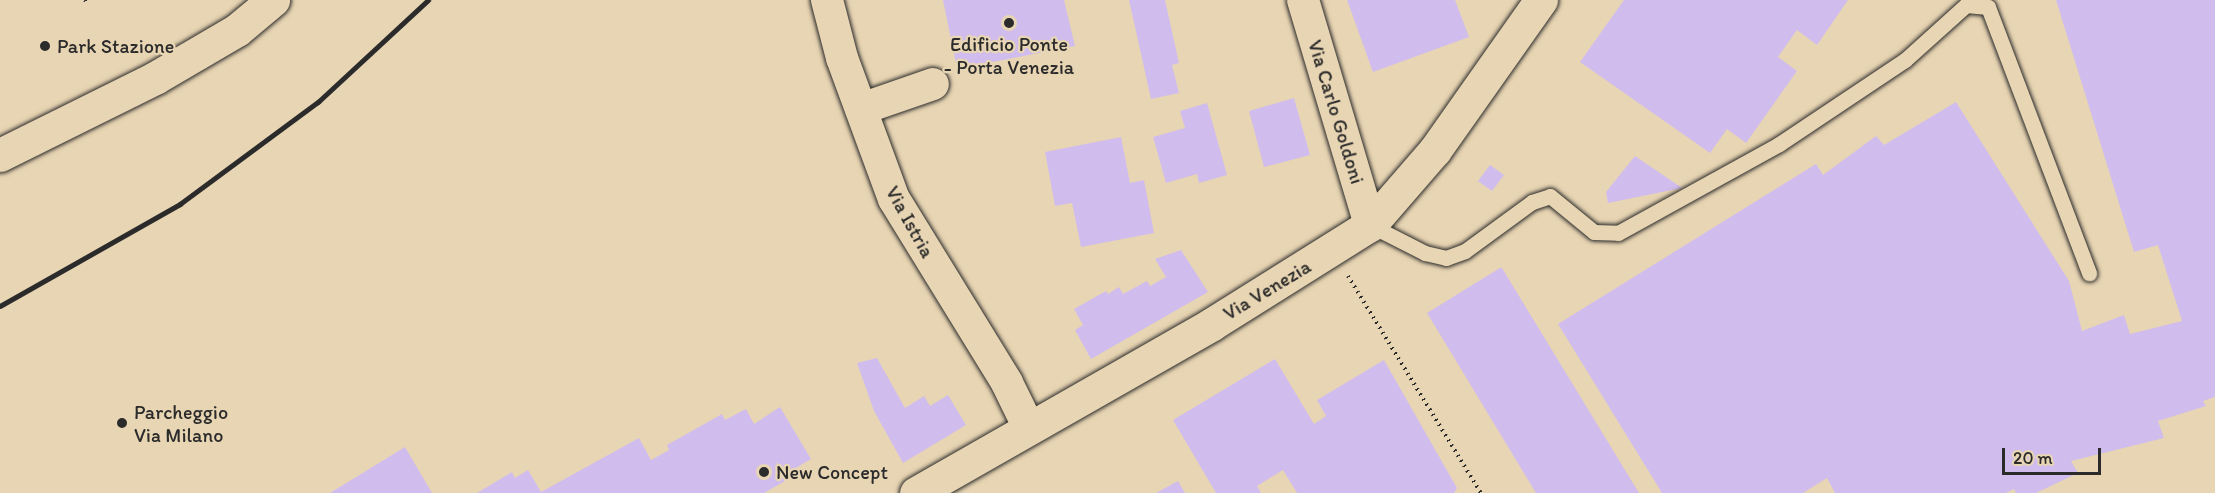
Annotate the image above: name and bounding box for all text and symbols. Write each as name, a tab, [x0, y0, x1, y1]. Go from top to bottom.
marker: Edificio Ponte - Porta Venezia	[1002, 16, 1016, 30]
place label: Edificio Ponte - Porta Venezia	[944, 33, 1074, 80]
place label: Park Stazione	[57, 34, 175, 58]
street label: Via Carlo Goldoni	[1303, 37, 1369, 187]
marker: Park Stazione	[38, 39, 52, 53]
street label: Via Istria	[881, 182, 939, 262]
street label: Via Venezia	[1219, 255, 1315, 325]
place label: Parcheggio Via Milano	[134, 400, 228, 447]
marker: Parcheggio Via Milano	[115, 416, 129, 430]
scale bar	[2005, 436, 2104, 474]
text: 20 m	[2013, 447, 2053, 469]
place label: New Concept	[776, 460, 888, 484]
marker: New Concept	[757, 465, 771, 479]

